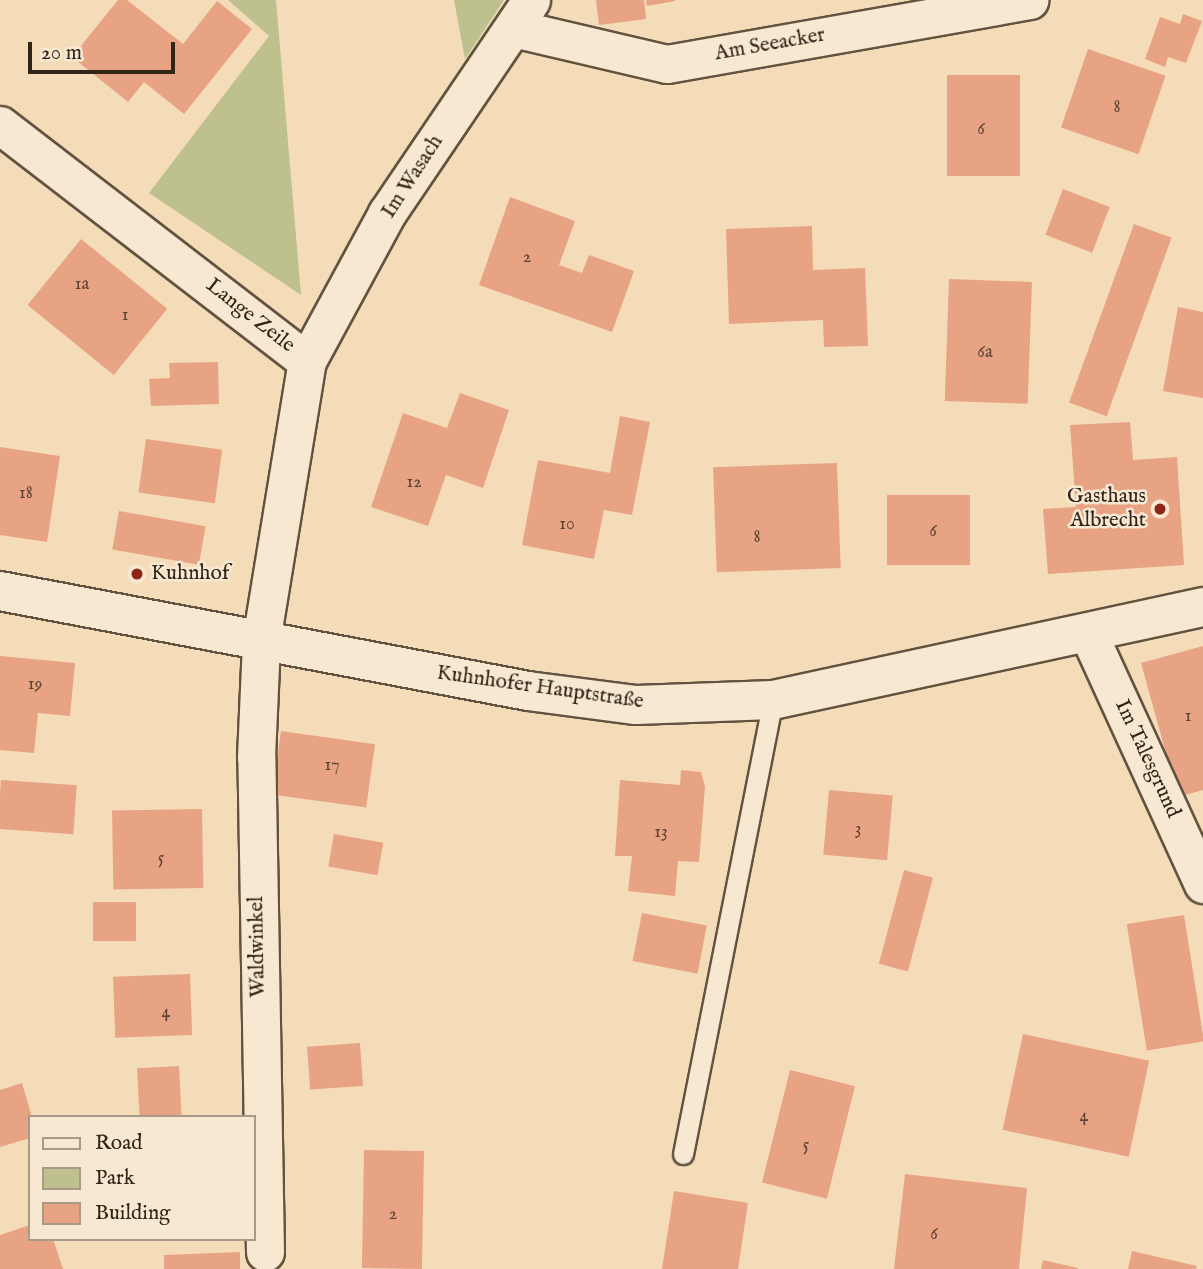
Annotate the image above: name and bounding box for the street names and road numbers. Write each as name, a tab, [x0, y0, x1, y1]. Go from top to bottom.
street label: Am Seeacker	[713, 23, 827, 67]
street label: Im Wasach	[377, 131, 449, 223]
street label: Lange Zeile	[200, 273, 300, 359]
street label: Kuhnhofer Hauptstraße	[435, 661, 645, 715]
street label: Im Talesgrund	[1109, 696, 1185, 822]
street label: Waldwinkel	[245, 896, 271, 998]

